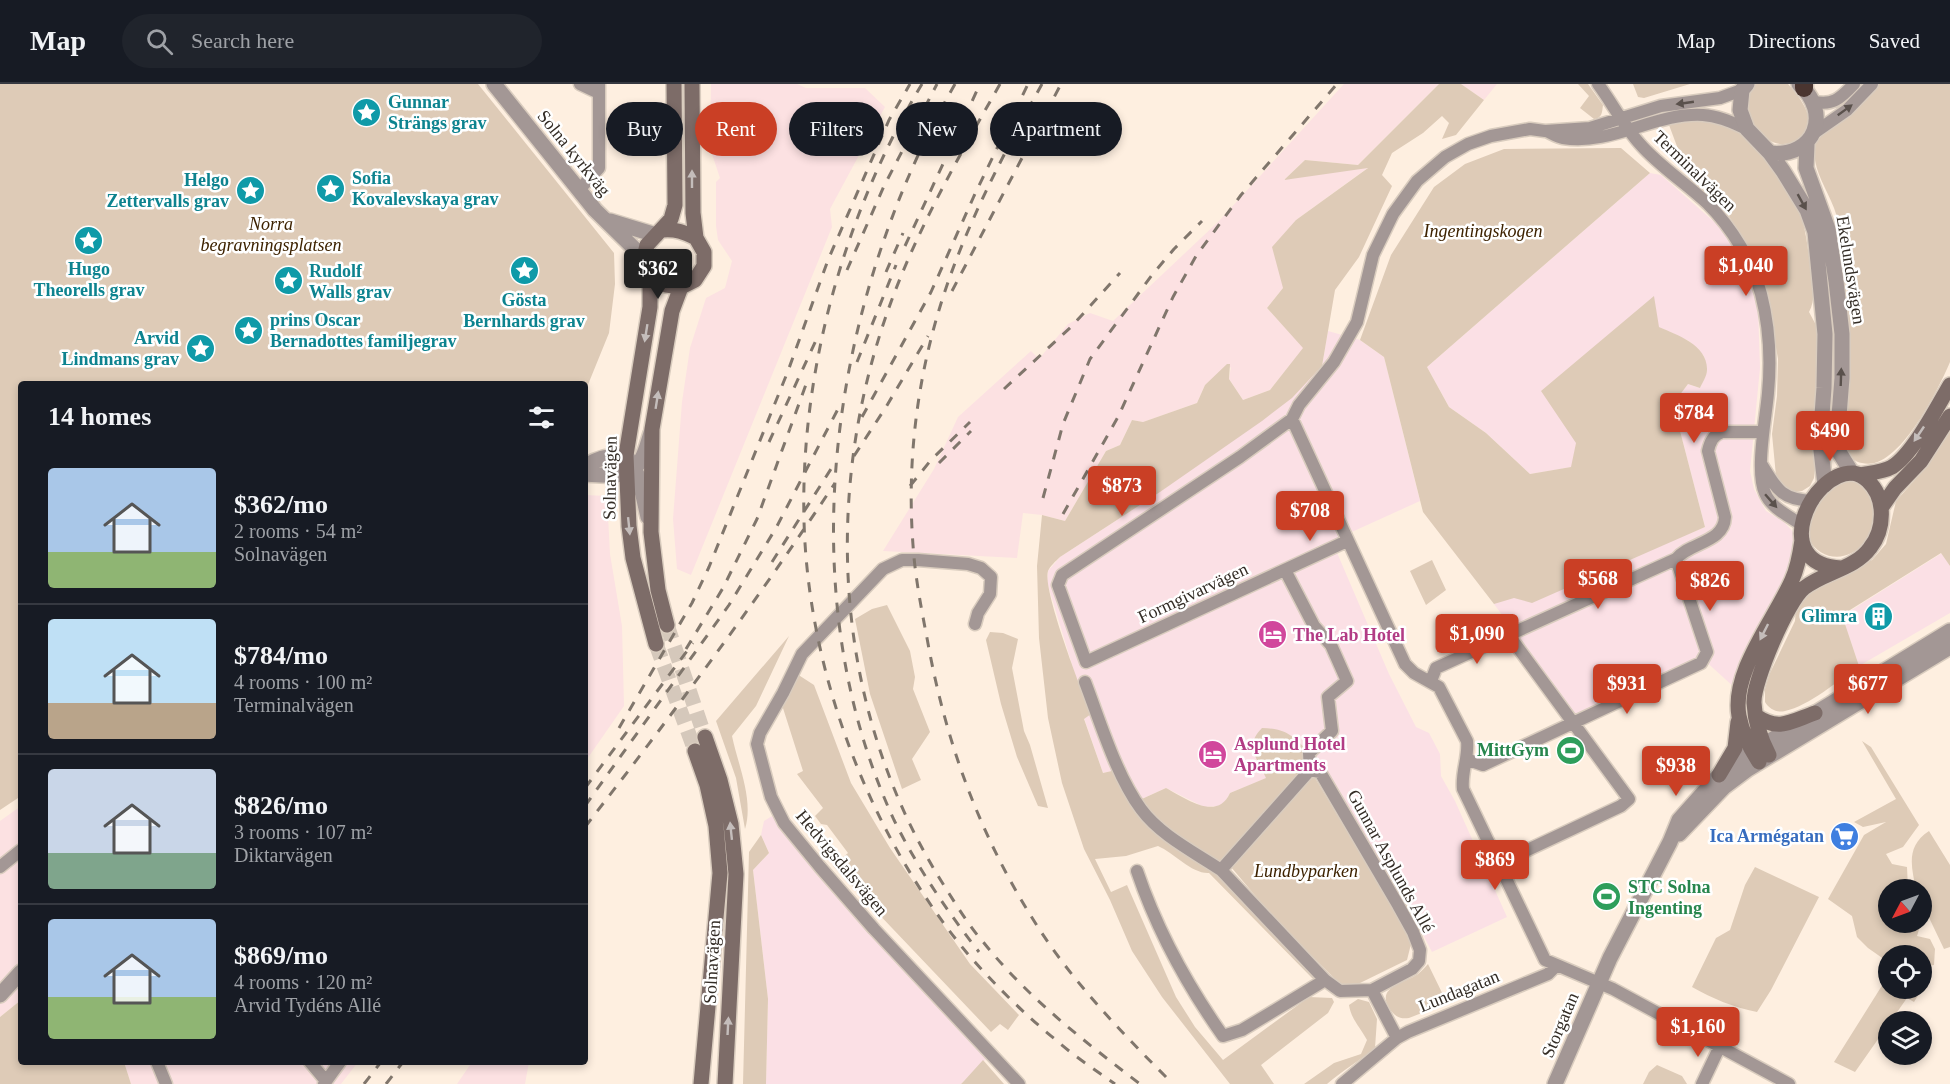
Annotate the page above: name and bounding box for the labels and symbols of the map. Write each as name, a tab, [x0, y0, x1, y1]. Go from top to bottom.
place label: Gunnar Strängs grav	[388, 92, 487, 133]
place icon: Gunnar Strängs grav	[351, 96, 383, 128]
one-way arrow	[1675, 99, 1694, 108]
one-way arrow	[1836, 104, 1852, 116]
street label: Solna kyrkväg	[533, 106, 615, 200]
street label: Terminalvägen	[1649, 126, 1741, 216]
place label: Sofia Kovalevskaya grav	[352, 168, 499, 209]
place label: Helgo Zettervalls grav	[107, 170, 229, 211]
one-way arrow	[687, 170, 697, 189]
place icon: Sofia Kovalevskaya grav	[315, 172, 347, 204]
place icon: Helgo Zettervalls grav	[234, 174, 266, 206]
one-way arrow	[1797, 194, 1807, 211]
park label: Norra begravningsplatsen	[201, 214, 342, 255]
street label: Ekelundsvägen	[1833, 214, 1869, 326]
park label: Ingentingskogen	[1423, 221, 1542, 241]
place icon: Hugo Theorells grav	[73, 224, 105, 256]
pin: $1,040	[1697, 246, 1795, 297]
pin: $362	[622, 249, 694, 300]
place icon: Gösta Bernhards grav	[508, 255, 540, 287]
place label: Hugo Theorells grav	[33, 259, 145, 300]
place label: Rudolf Walls grav	[309, 261, 392, 302]
place icon: Rudolf Walls grav	[272, 265, 304, 297]
place label: Gösta Bernhards grav	[463, 290, 585, 331]
place label: prins Oscar Bernadottes familjegrav	[270, 310, 456, 351]
place icon: prins Oscar Bernadottes familjegrav	[233, 314, 265, 346]
one-way arrow	[642, 323, 651, 342]
place label: Arvid Lindmans grav	[61, 328, 179, 369]
place icon: Arvid Lindmans grav	[184, 332, 216, 364]
one-way arrow	[1837, 367, 1846, 386]
one-way arrow	[653, 391, 662, 410]
pin: $784	[1658, 393, 1730, 444]
pin: $490	[1794, 411, 1866, 462]
one-way arrow	[1913, 426, 1925, 442]
street label: Solnavägen	[599, 436, 621, 520]
pin: $873	[1086, 466, 1158, 517]
pin: $708	[1274, 491, 1346, 542]
one-way arrow	[1765, 493, 1778, 509]
one-way arrow	[624, 517, 634, 536]
street label: Formgivarvägen	[1135, 559, 1251, 627]
pin: $568	[1562, 559, 1634, 610]
pin: $826	[1674, 561, 1746, 612]
building icon: Glimra	[1862, 600, 1894, 632]
place label: Glimra	[1801, 606, 1857, 626]
pin: $1,090	[1428, 614, 1526, 665]
hotel icon: The Lab Hotel	[1256, 619, 1288, 651]
one-way arrow	[1759, 624, 1769, 641]
place label: The Lab Hotel	[1293, 625, 1405, 645]
pin: $931	[1591, 664, 1663, 715]
pin: $677	[1832, 664, 1904, 715]
place label: Asplund Hotel Apartments	[1234, 734, 1346, 775]
sports icon: MittGym	[1554, 734, 1586, 766]
hotel icon: Asplund Hotel Apartments	[1197, 738, 1229, 770]
place label: MittGym	[1477, 740, 1549, 760]
pin: $938	[1640, 746, 1712, 797]
street label: Gunnar Asplunds Allé	[1343, 786, 1439, 936]
street label: Hedvigsdalsvägen	[792, 806, 892, 920]
supermarket icon: Ica Armégatan	[1829, 820, 1861, 852]
one-way arrow	[727, 821, 736, 840]
place label: Ica Armégatan	[1710, 826, 1824, 846]
pin: $869	[1459, 840, 1531, 891]
park label: Lundbyparken	[1253, 861, 1358, 881]
place label: STC Solna Ingenting	[1628, 877, 1711, 918]
north arrow	[1878, 879, 1932, 933]
sports icon: STC Solna Ingenting	[1591, 881, 1623, 913]
street label: Solnavägen	[700, 920, 724, 1004]
street label: Lundagatan	[1416, 966, 1502, 1016]
street label: Storgatan	[1537, 989, 1583, 1061]
pin: $1,160	[1649, 1007, 1747, 1058]
one-way arrow	[724, 1016, 733, 1035]

